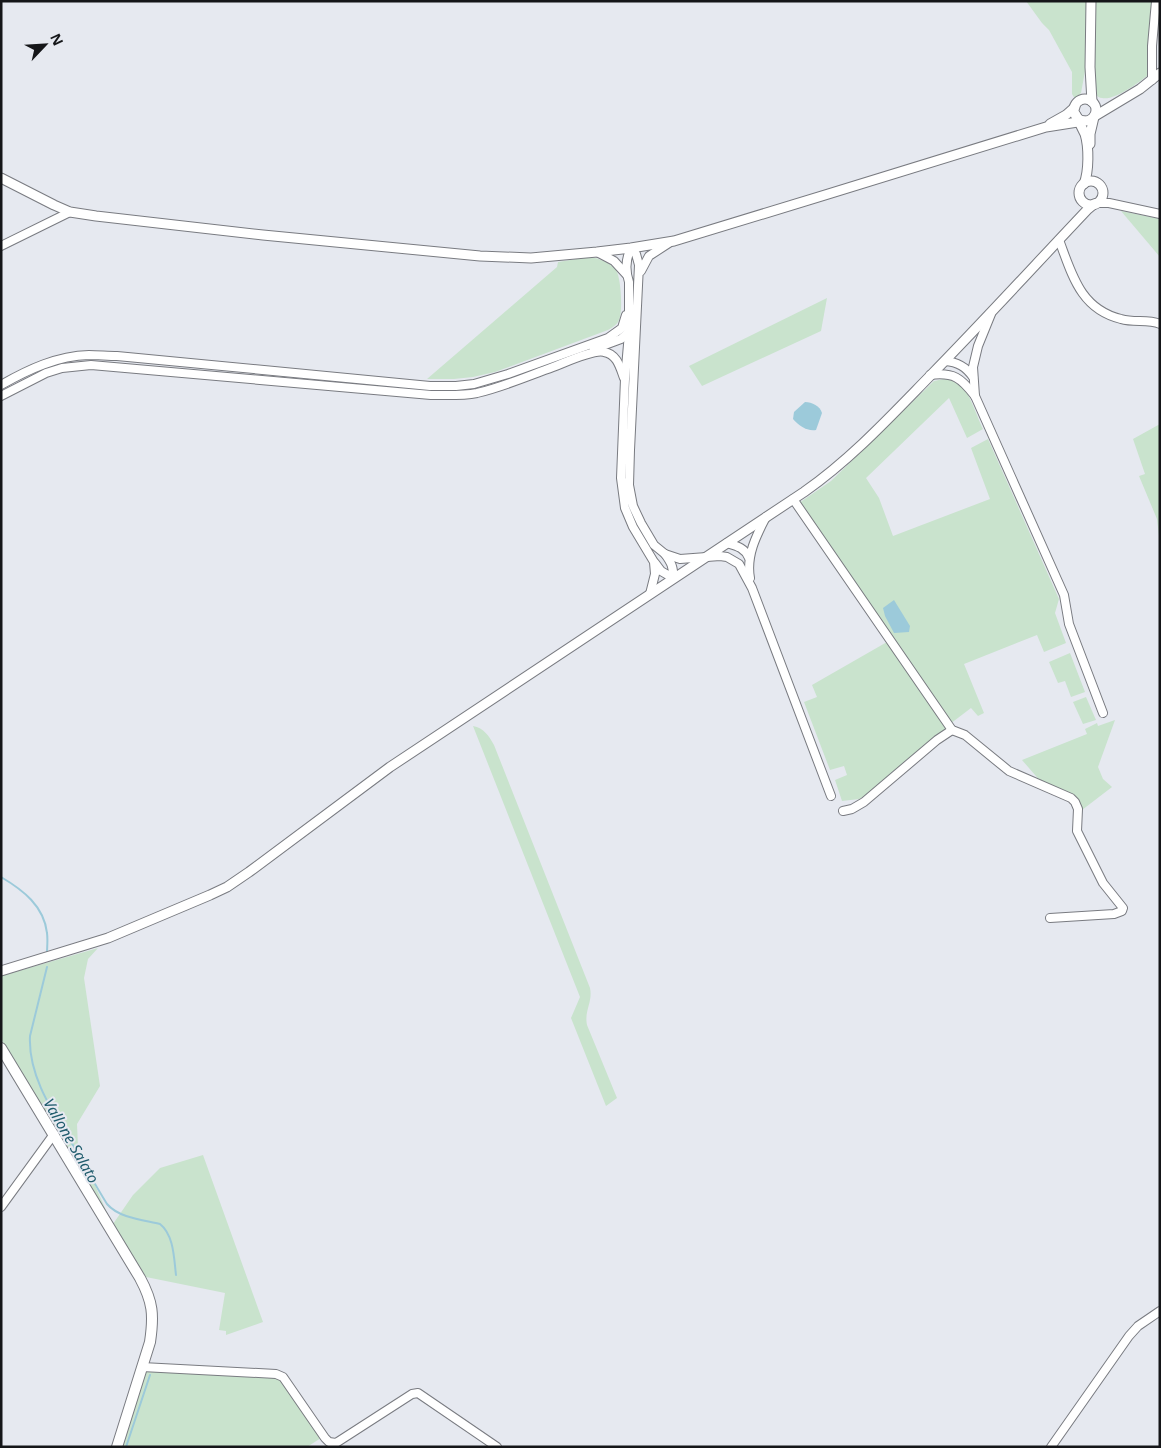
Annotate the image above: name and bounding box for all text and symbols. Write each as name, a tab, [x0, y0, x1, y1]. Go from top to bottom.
north arrow	[20, 20, 70, 70]
text: N	[46, 30, 68, 48]
water label: Vallone Salato	[40, 1095, 104, 1186]

